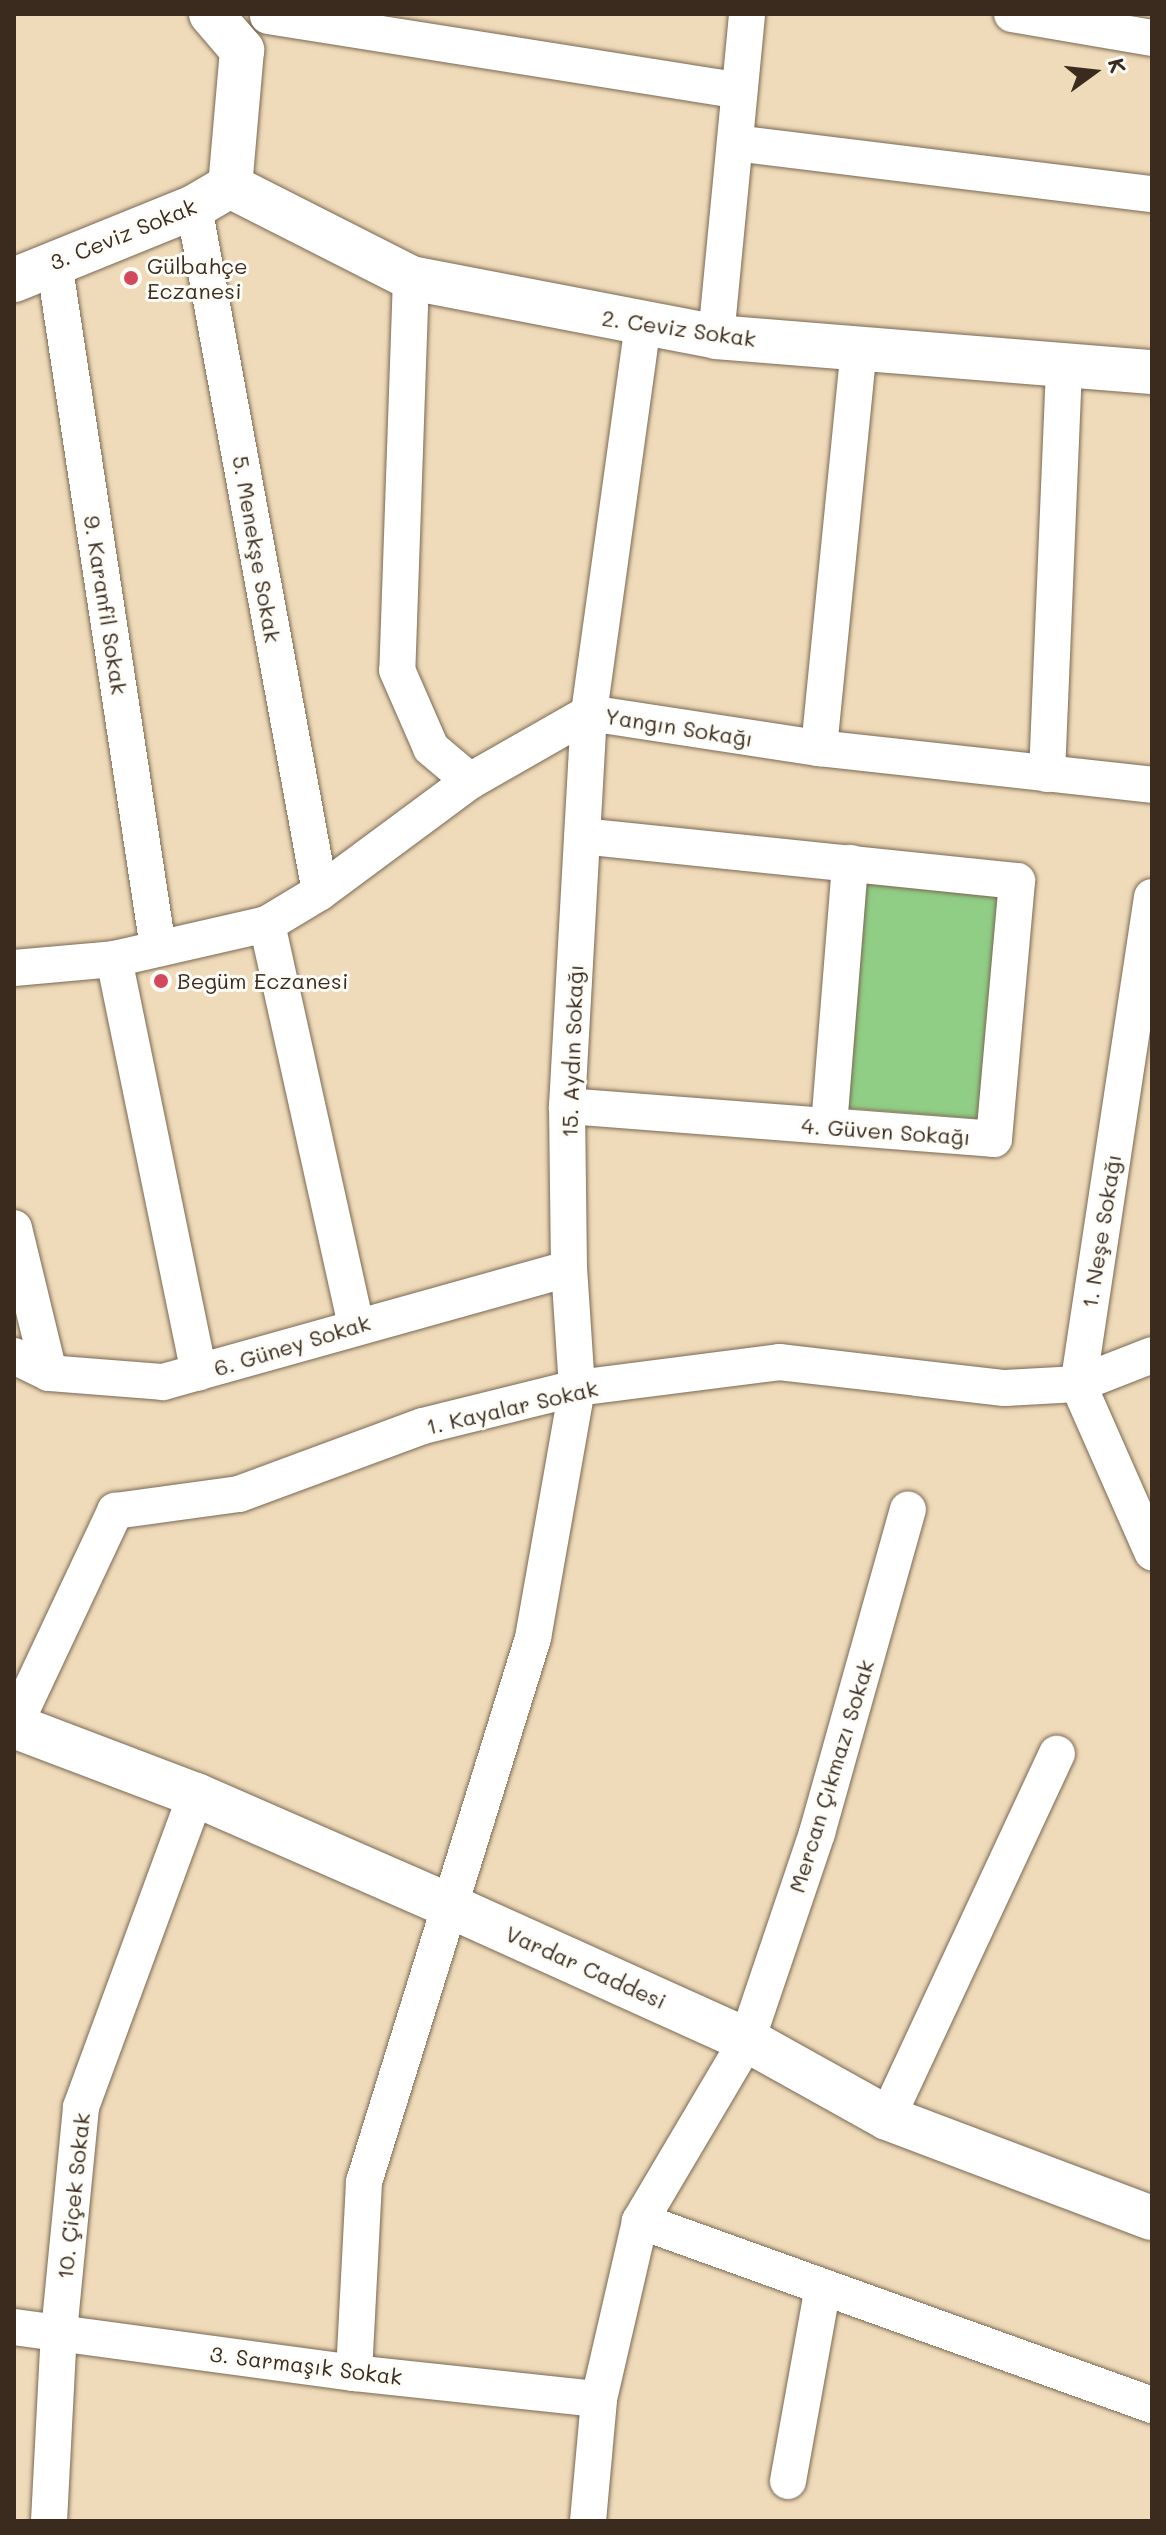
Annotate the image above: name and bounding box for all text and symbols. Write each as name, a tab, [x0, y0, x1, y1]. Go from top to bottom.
north arrow	[1054, 32, 1134, 112]
text: K	[1102, 55, 1134, 76]
street label: 3. Ceviz Sokak	[46, 193, 200, 275]
place label: Gülbahçe Eczanesi	[147, 252, 248, 304]
marker: Gülbahçe Eczanesi	[122, 269, 140, 287]
street label: 2. Ceviz Sokak	[600, 304, 758, 352]
street label: 5. Menekşe Sokak	[228, 453, 286, 645]
street label: 9. Karanfil Sokak	[79, 514, 133, 696]
street label: Yangın Sokağı	[603, 702, 755, 752]
street label: 15. Aydın Sokağı	[556, 964, 588, 1138]
place label: Begüm Eczanesi	[177, 968, 348, 994]
marker: Begüm Eczanesi	[152, 972, 170, 990]
street label: 4. Güven Sokağı	[800, 1112, 972, 1150]
street label: 1. Neşe Sokağı	[1076, 1152, 1126, 1310]
street label: 6. Güney Sokak	[211, 1309, 373, 1381]
street label: 1. Kayalar Sokak	[424, 1374, 600, 1440]
street label: Mercan Çıkmazı Sokak	[783, 1656, 879, 1896]
street label: Vardar Caddesi	[502, 1920, 670, 2014]
street label: 10. Çiçek Sokak	[51, 2111, 95, 2281]
street label: 3. Sarmaşık Sokak	[208, 2340, 404, 2390]

